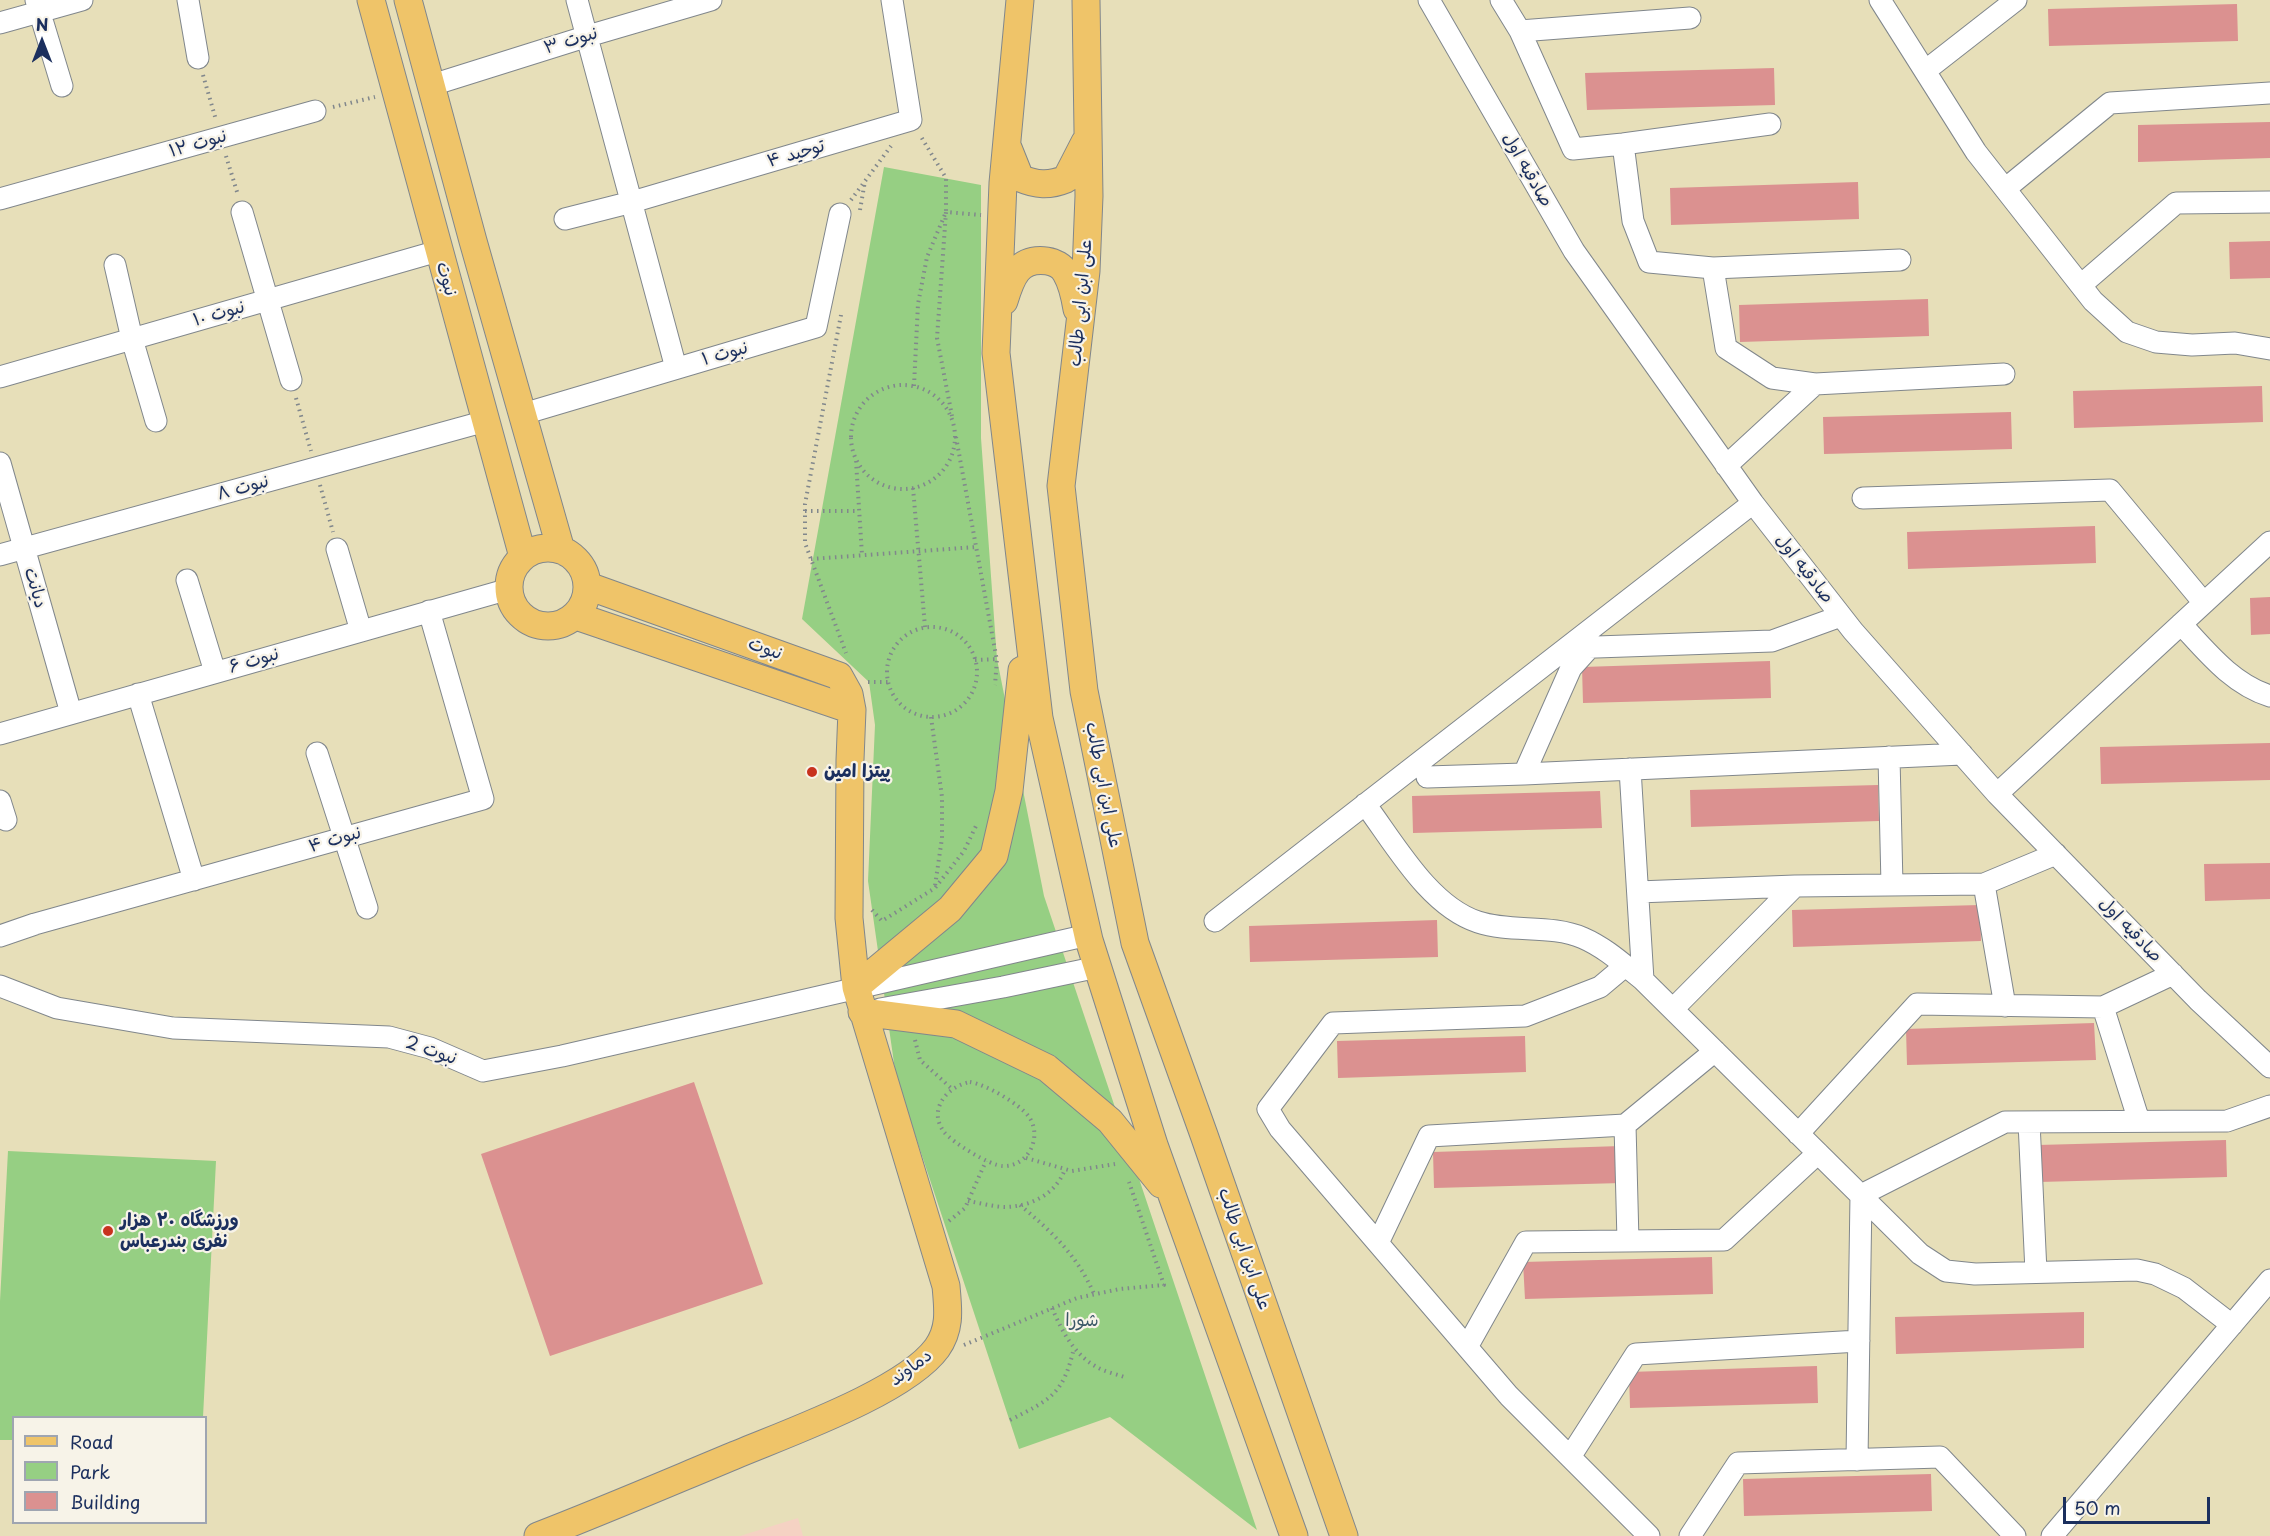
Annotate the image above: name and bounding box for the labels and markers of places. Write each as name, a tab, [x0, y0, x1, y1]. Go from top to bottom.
place label: پیتزا امین	[824, 761, 890, 783]
marker: پیتزا امین	[805, 765, 819, 779]
place label: ورزشگاه ۲۰ هزار نفری بندرعباس	[120, 1210, 239, 1252]
marker: ورزشگاه ۲۰ هزار نفری بندرعباس	[101, 1224, 115, 1238]

